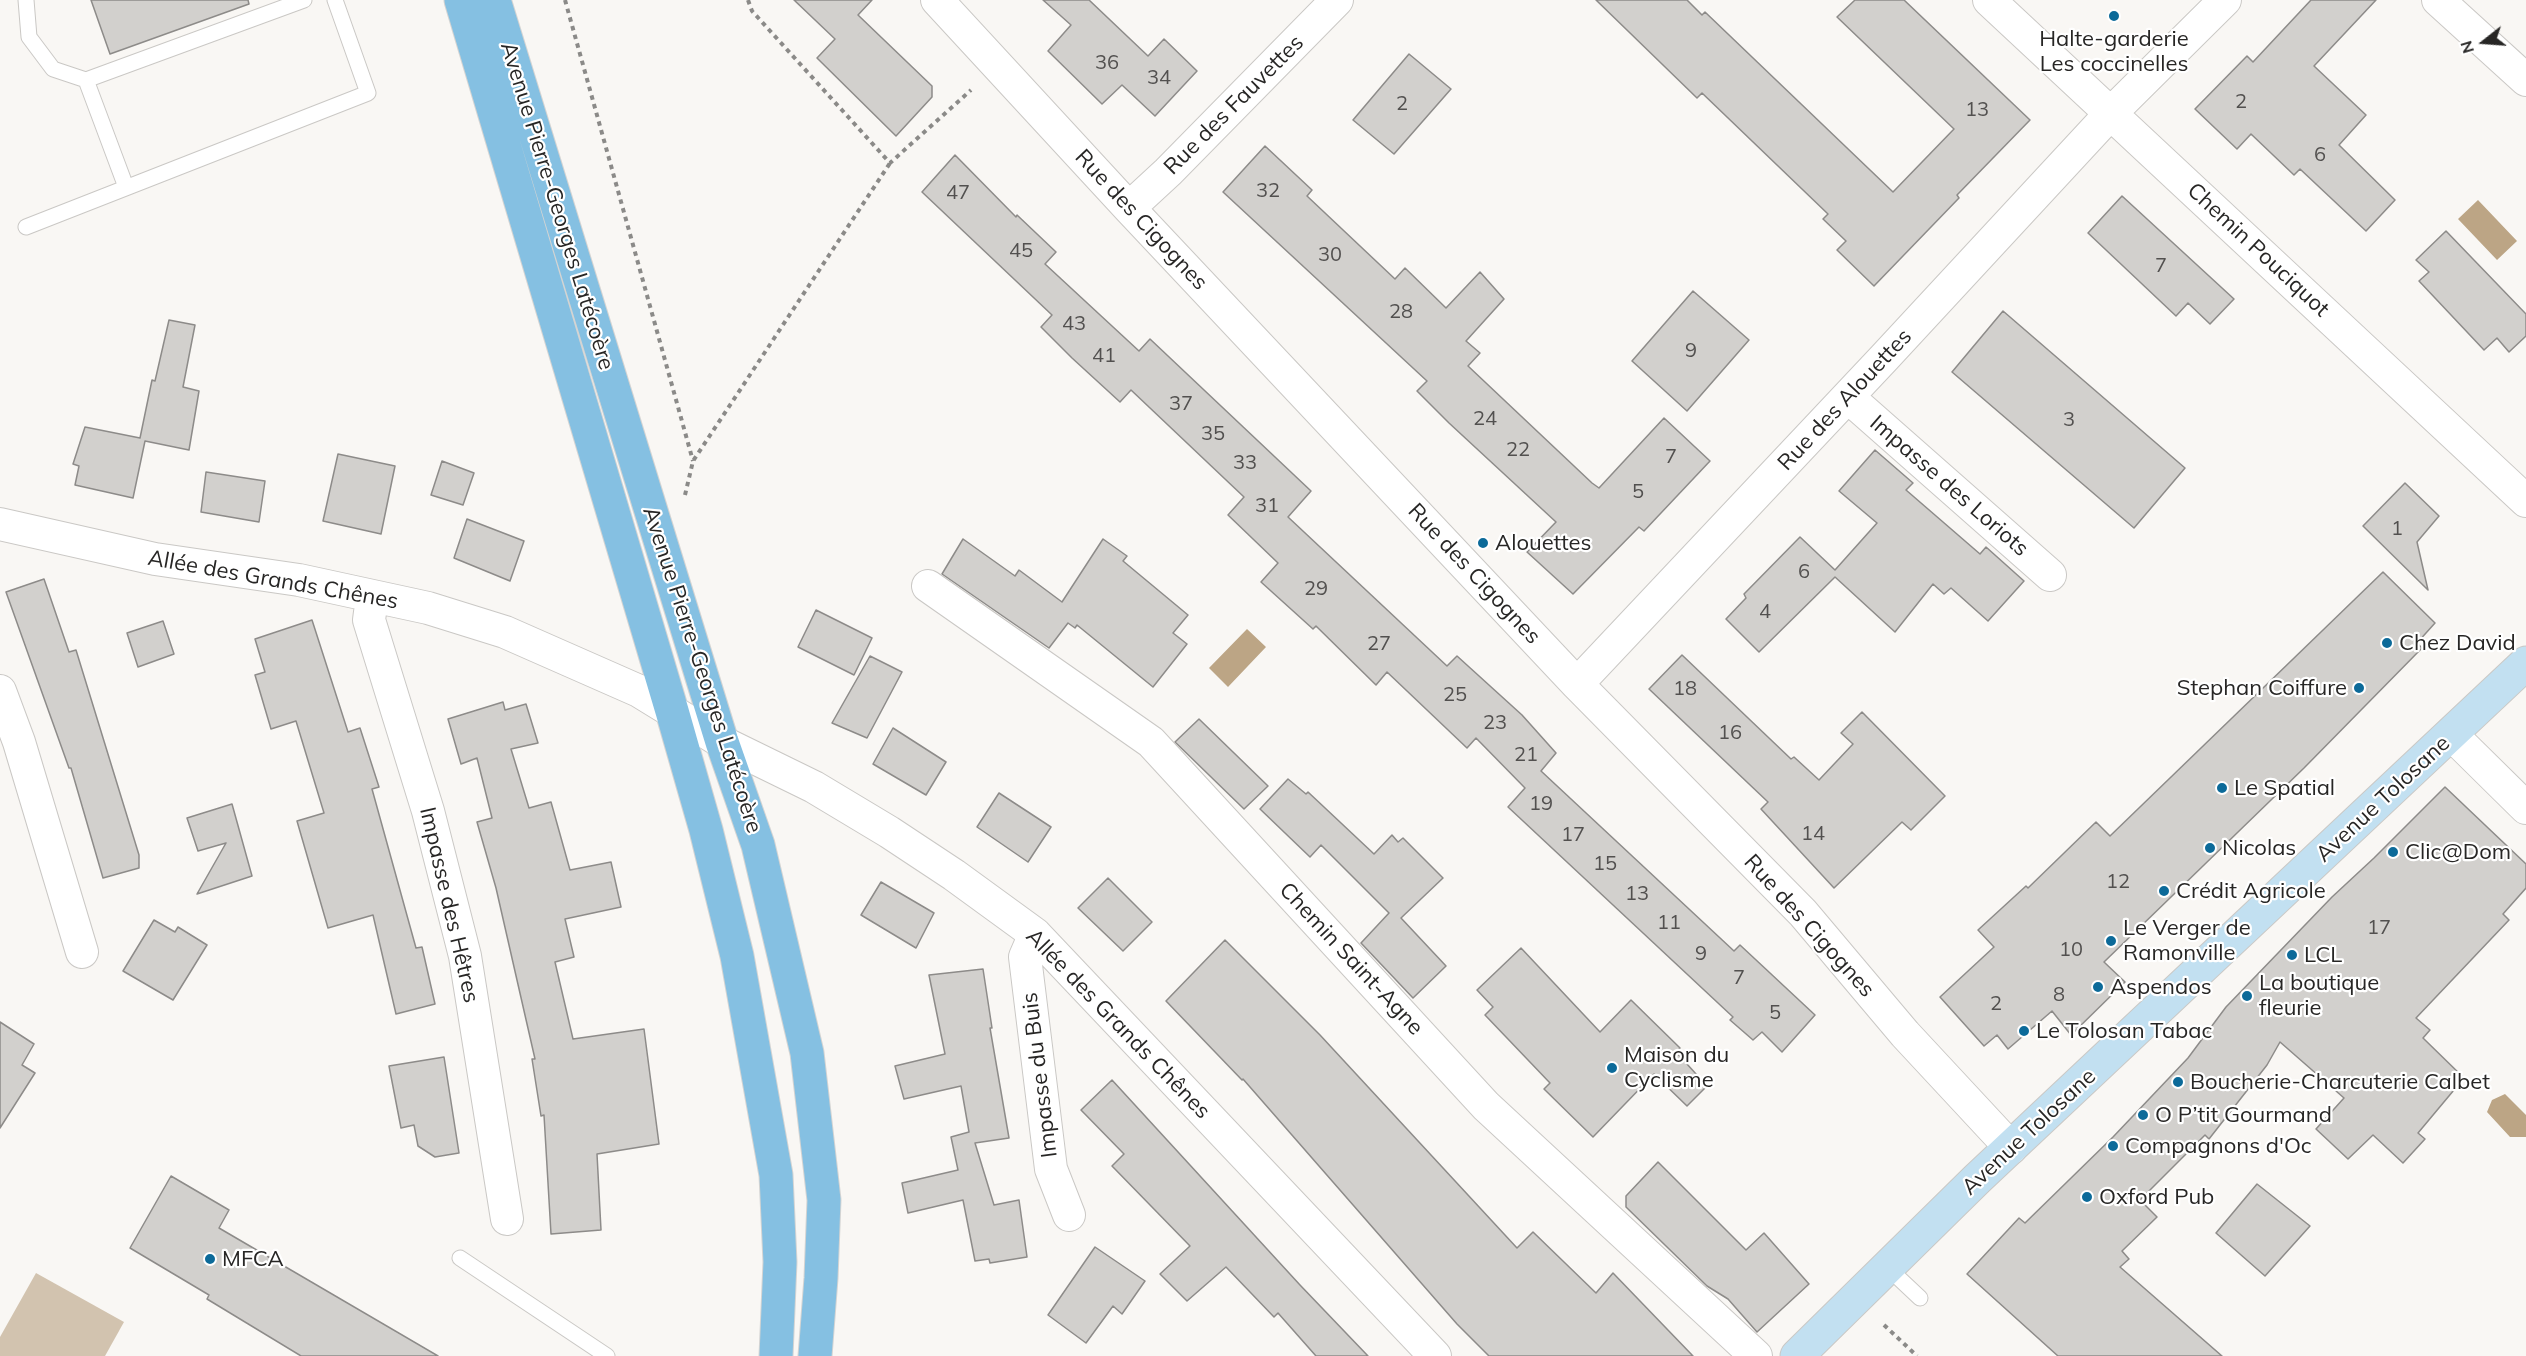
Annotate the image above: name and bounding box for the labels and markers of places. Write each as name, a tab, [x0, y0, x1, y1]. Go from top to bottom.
marker: Halte-garderie Les coccinelles	[2107, 9, 2121, 23]
place label: Halte-garderie Les coccinelles	[2039, 26, 2189, 78]
place label: Alouettes	[1495, 530, 1592, 556]
marker: Alouettes	[1476, 536, 1490, 550]
place label: Chez David	[2399, 630, 2516, 656]
marker: Chez David	[2380, 636, 2394, 650]
place label: Stephan Coiffure	[2177, 675, 2347, 701]
marker: Stephan Coiffure	[2352, 681, 2366, 695]
place label: Le Spatial	[2234, 775, 2335, 801]
marker: Le Spatial	[2215, 781, 2229, 795]
place label: Nicolas	[2222, 835, 2296, 861]
place label: Clic@Dom	[2405, 839, 2511, 865]
marker: Nicolas	[2203, 841, 2217, 855]
marker: Clic@Dom	[2386, 845, 2400, 859]
place label: Crédit Agricole	[2176, 878, 2326, 904]
marker: Crédit Agricole	[2157, 884, 2171, 898]
place label: Le Verger de Ramonville	[2123, 915, 2251, 966]
marker: Le Verger de Ramonville	[2104, 934, 2118, 948]
place label: LCL	[2304, 942, 2342, 968]
marker: LCL	[2285, 948, 2299, 962]
place label: La boutique fleurie	[2259, 970, 2379, 1022]
place label: Aspendos	[2110, 974, 2212, 1000]
marker: Aspendos	[2091, 980, 2105, 994]
marker: La boutique fleurie	[2240, 989, 2254, 1003]
place label: Le Tolosan Tabac	[2036, 1018, 2212, 1044]
marker: Le Tolosan Tabac	[2017, 1024, 2031, 1038]
place label: Maison du Cyclisme	[1624, 1042, 1729, 1094]
marker: Maison du Cyclisme	[1605, 1061, 1619, 1075]
place label: Boucherie-Charcuterie Calbet	[2190, 1069, 2490, 1095]
marker: Boucherie-Charcuterie Calbet	[2171, 1075, 2185, 1089]
place label: O P’tit Gourmand	[2155, 1102, 2332, 1128]
marker: O P’tit Gourmand	[2136, 1108, 2150, 1122]
place label: Compagnons d'Oc	[2125, 1133, 2312, 1159]
marker: Compagnons d'Oc	[2106, 1139, 2120, 1153]
place label: Oxford Pub	[2099, 1184, 2214, 1210]
marker: Oxford Pub	[2080, 1190, 2094, 1204]
place label: MFCA	[222, 1246, 284, 1272]
marker: MFCA	[203, 1252, 217, 1266]

